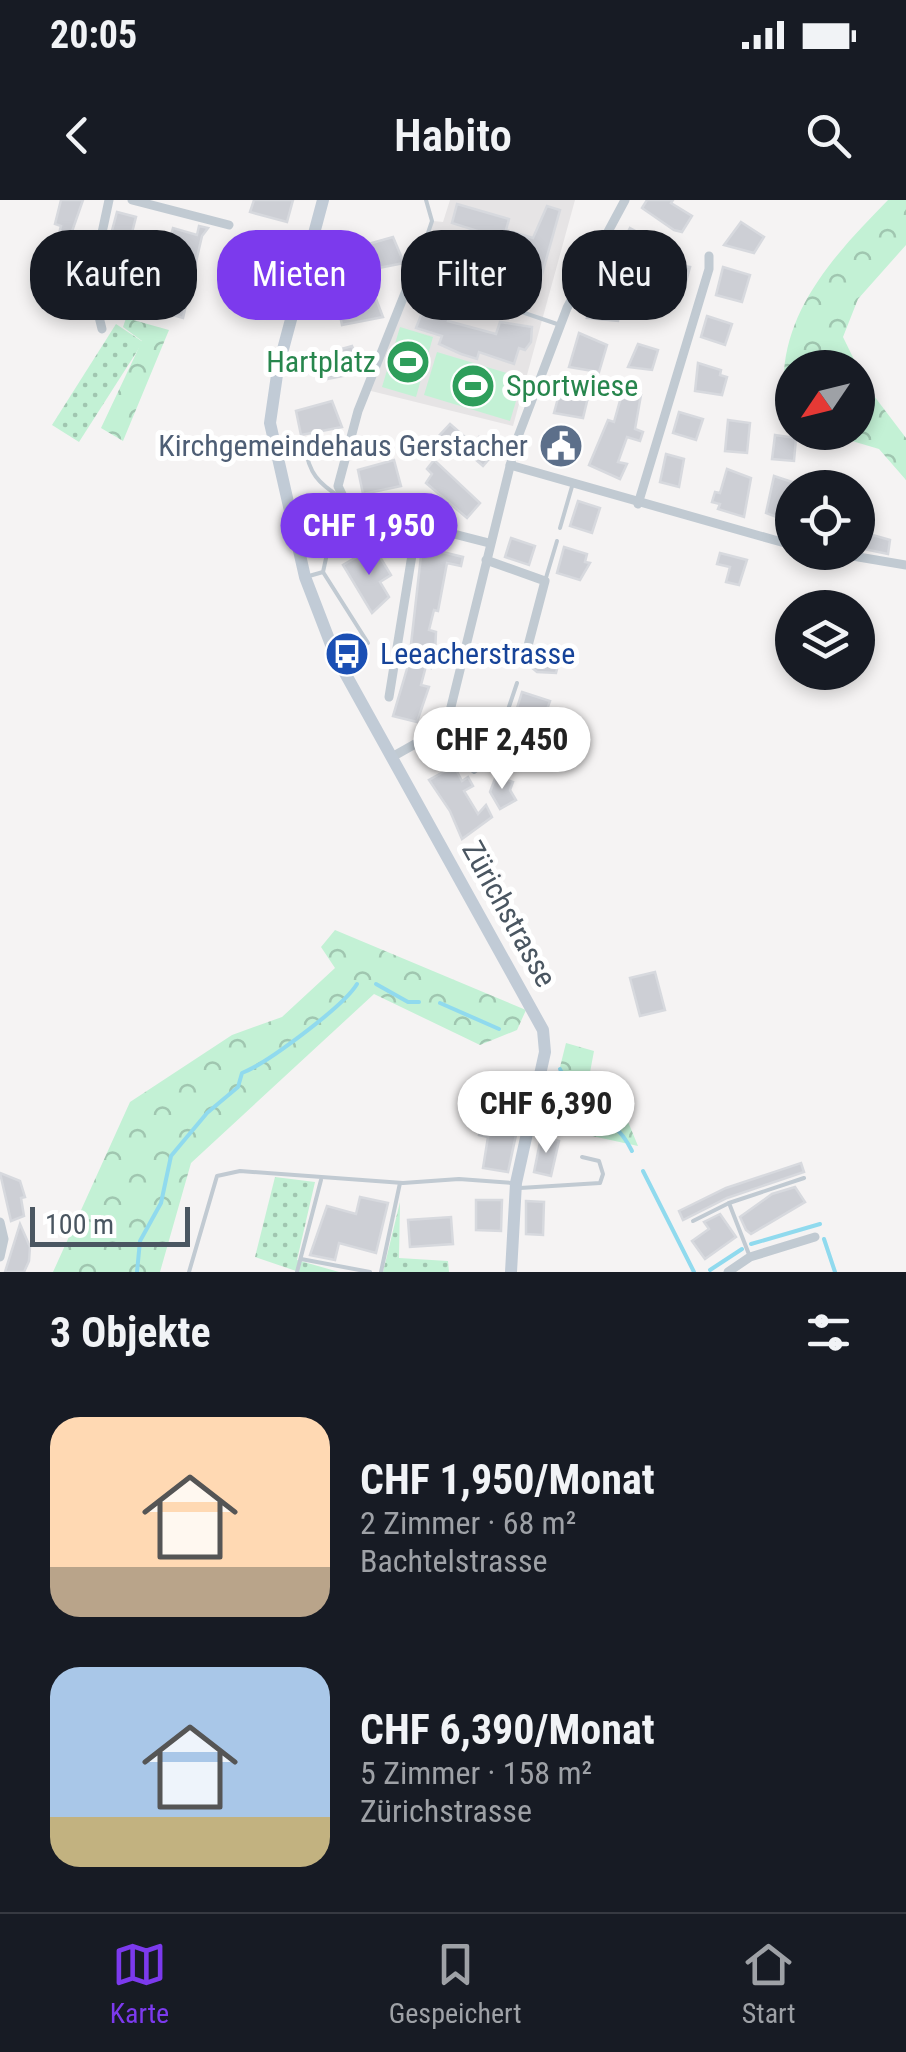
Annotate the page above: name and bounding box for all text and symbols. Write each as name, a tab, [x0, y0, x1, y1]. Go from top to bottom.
text: 20:05	[50, 13, 137, 57]
icon: back	[50, 108, 105, 163]
icon: search	[801, 108, 856, 163]
text: Habito	[394, 109, 512, 162]
chip: Kaufen	[30, 230, 197, 320]
chip: Mieten	[217, 230, 381, 320]
chip: Filter	[401, 230, 542, 320]
chip: Neu	[562, 230, 687, 320]
sports icon: Hartplatz	[385, 339, 431, 385]
place label: Hartplatz	[266, 344, 376, 379]
north arrow	[775, 350, 875, 450]
map controls	[775, 350, 875, 690]
sports icon: Sportwiese	[450, 363, 496, 409]
place label: Sportwiese	[506, 368, 638, 403]
public building icon: Kirchgemeindehaus Gerstacher	[538, 423, 584, 469]
place label: Kirchgemeindehaus Gerstacher	[158, 428, 528, 463]
button: locate	[775, 470, 875, 570]
pin: CHF 1,950	[255, 493, 483, 578]
text: CHF 1,950	[303, 506, 436, 544]
button: layers	[775, 590, 875, 690]
bus stop icon: Leeacherstrasse	[324, 631, 370, 677]
place label: Leeacherstrasse	[380, 636, 575, 671]
pin: CHF 2,450	[388, 707, 616, 792]
text: CHF 2,450	[436, 720, 569, 758]
street label: Zürichstrasse	[455, 835, 564, 993]
pin: CHF 6,390	[432, 1071, 660, 1156]
text: CHF 6,390	[480, 1084, 613, 1122]
scale bar	[30, 1202, 190, 1246]
text: 100 m	[45, 1208, 114, 1241]
icon: filters	[801, 1305, 856, 1360]
text: 3 Objekte	[50, 1308, 211, 1357]
text: CHF 1,950/Monat	[360, 1455, 655, 1504]
icon: home	[130, 1457, 250, 1577]
text: 2 Zimmer · 68 m²	[360, 1504, 576, 1542]
text: Bachtelstrasse	[360, 1542, 548, 1580]
text: CHF 6,390/Monat	[360, 1705, 655, 1754]
icon: home	[130, 1707, 250, 1827]
text: 5 Zimmer · 158 m²	[360, 1754, 592, 1792]
text: Zürichstrasse	[360, 1792, 532, 1830]
tab: Karte	[110, 1937, 169, 2030]
tab: Gespeichert	[389, 1937, 522, 2030]
tab: Start	[741, 1937, 796, 2030]

